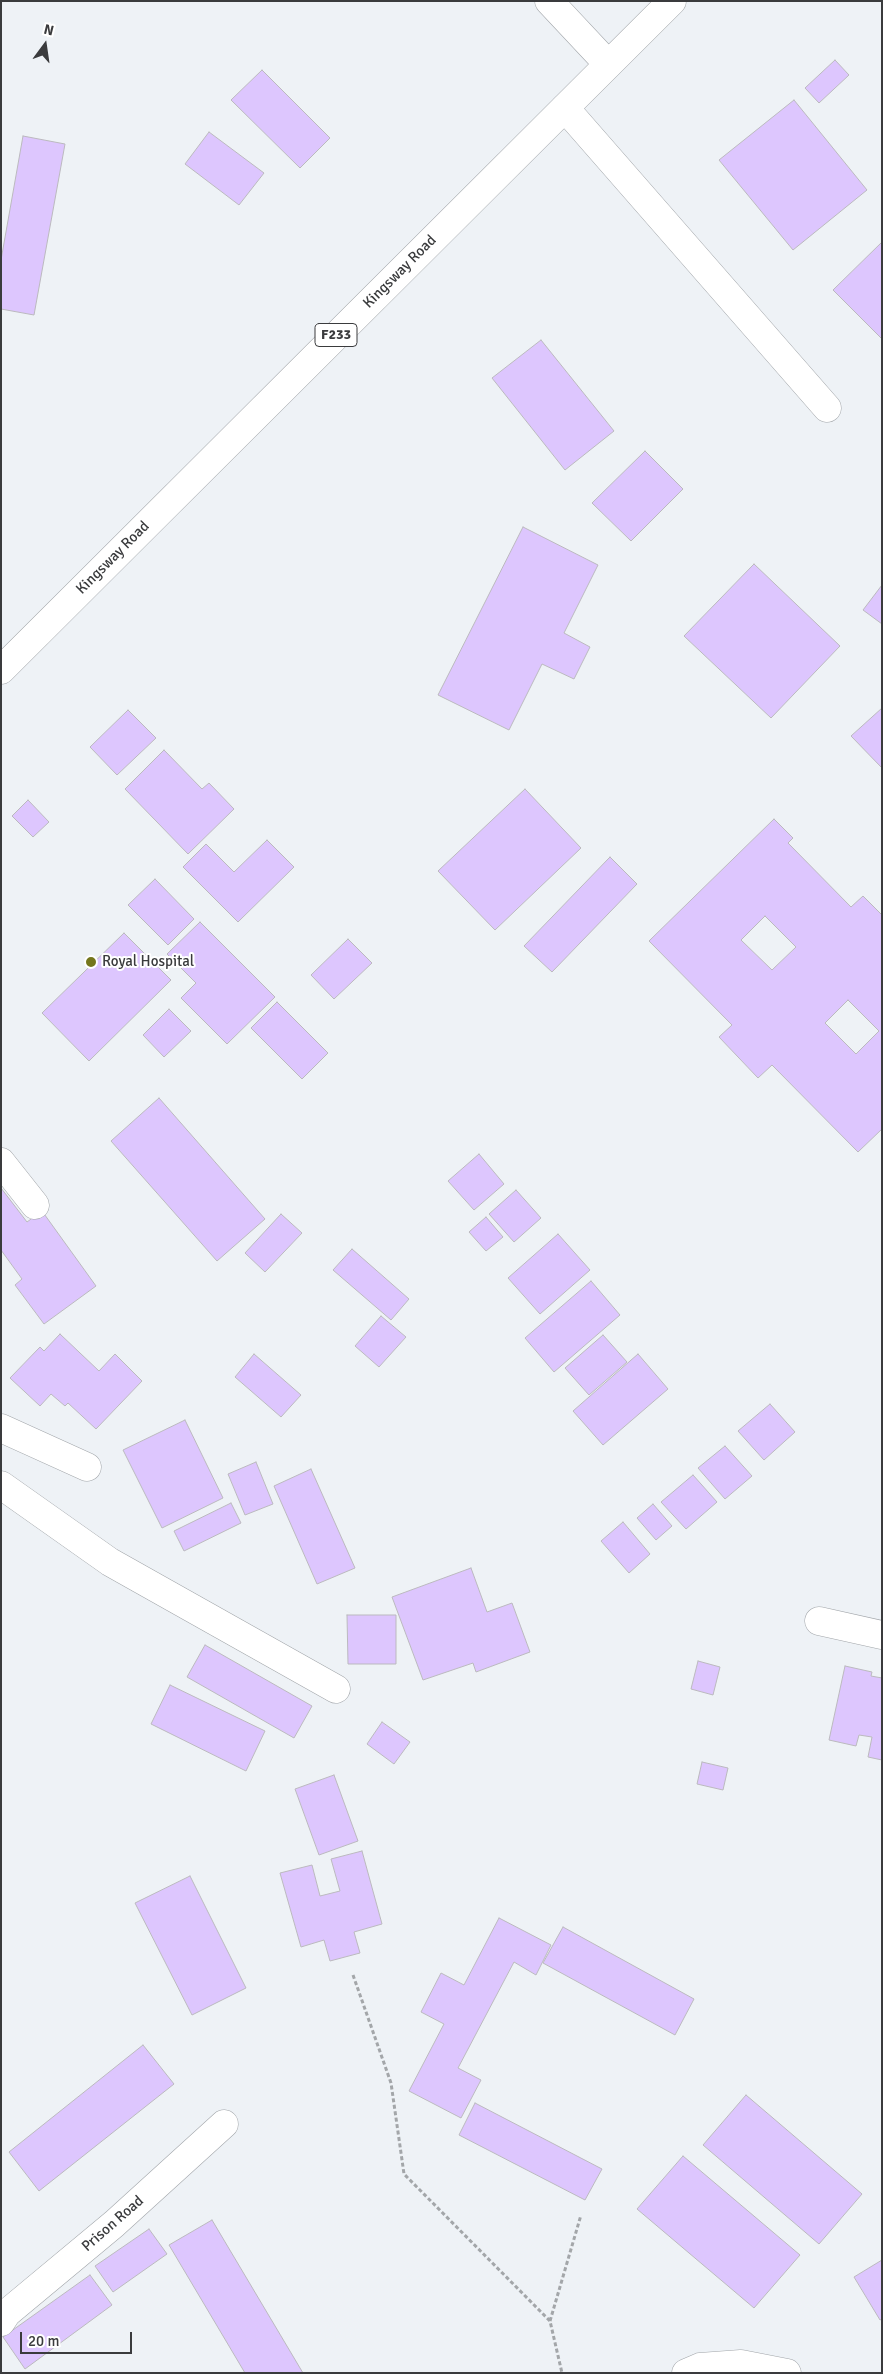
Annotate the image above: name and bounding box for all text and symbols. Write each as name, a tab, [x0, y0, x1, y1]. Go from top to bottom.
north arrow	[20, 20, 70, 70]
text: N	[42, 21, 56, 39]
street label: Kingsway Road	[360, 232, 440, 312]
road number: F233	[315, 324, 357, 346]
street label: Kingsway Road	[73, 518, 153, 598]
place label: Royal Hospital	[102, 953, 194, 971]
marker: Royal Hospital	[84, 955, 98, 969]
street label: Prison Road	[78, 2192, 148, 2256]
scale bar	[22, 2322, 135, 2354]
text: 20 m	[28, 2332, 59, 2350]

